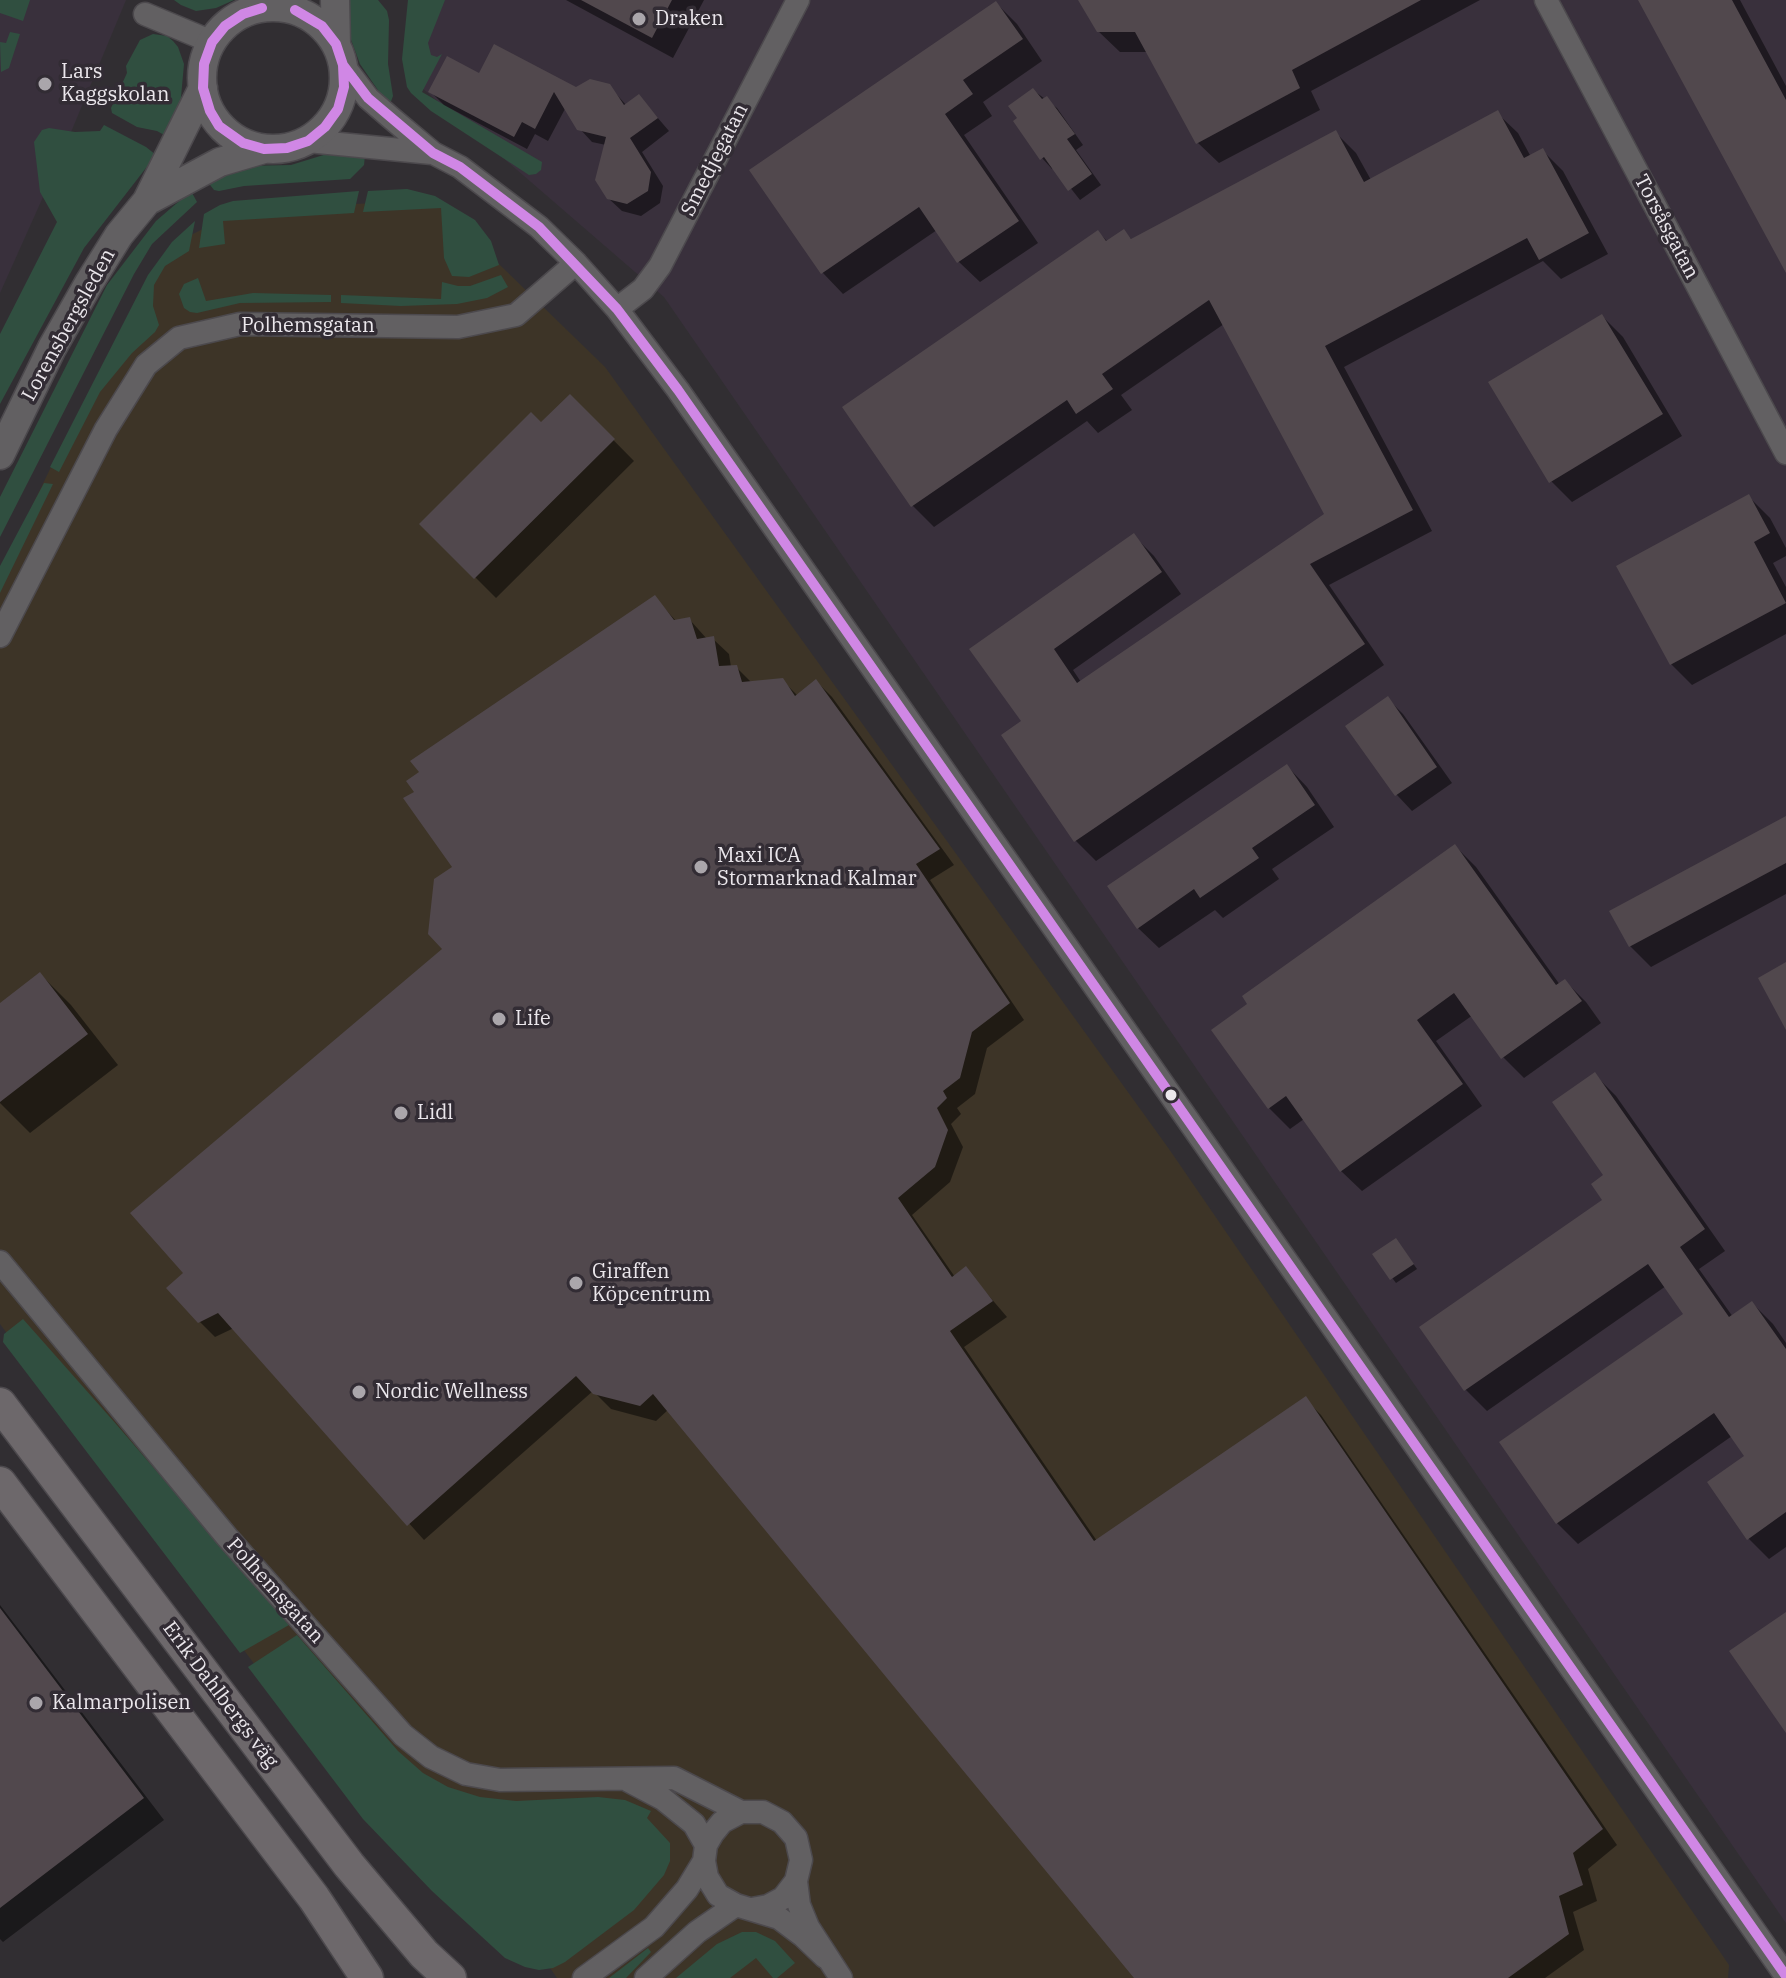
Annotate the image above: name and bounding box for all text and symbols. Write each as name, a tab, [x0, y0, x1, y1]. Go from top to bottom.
place label: Draken	[655, 7, 724, 31]
marker: Draken	[630, 10, 648, 28]
place label: Lars Kaggskolan	[61, 60, 170, 107]
marker: Lars Kaggskolan	[36, 75, 54, 93]
street label: Smedjegatan	[676, 100, 754, 220]
street label: Torsåsgatan	[1628, 171, 1704, 283]
street label: Lorensbergsleden	[17, 245, 121, 405]
street label: Polhemsgatan	[241, 314, 375, 338]
place label: Maxi ICA Stormarknad Kalmar	[717, 844, 917, 891]
marker: Maxi ICA Stormarknad Kalmar	[692, 858, 710, 876]
place label: Life	[515, 1007, 551, 1031]
marker: Life	[490, 1010, 508, 1028]
unlabelled marker	[1163, 1087, 1179, 1103]
place label: Lidl	[417, 1101, 453, 1125]
marker: Lidl	[392, 1104, 410, 1122]
place label: Giraffen Köpcentrum	[592, 1260, 711, 1307]
marker: Giraffen Köpcentrum	[567, 1274, 585, 1292]
place label: Nordic Wellness	[375, 1380, 528, 1404]
marker: Nordic Wellness	[350, 1383, 368, 1401]
street label: Polhemsgatan	[221, 1533, 329, 1649]
street label: Erik Dahlbergs väg	[157, 1617, 283, 1773]
place label: Kalmarpolisen	[52, 1691, 191, 1715]
marker: Kalmarpolisen	[27, 1694, 45, 1712]

